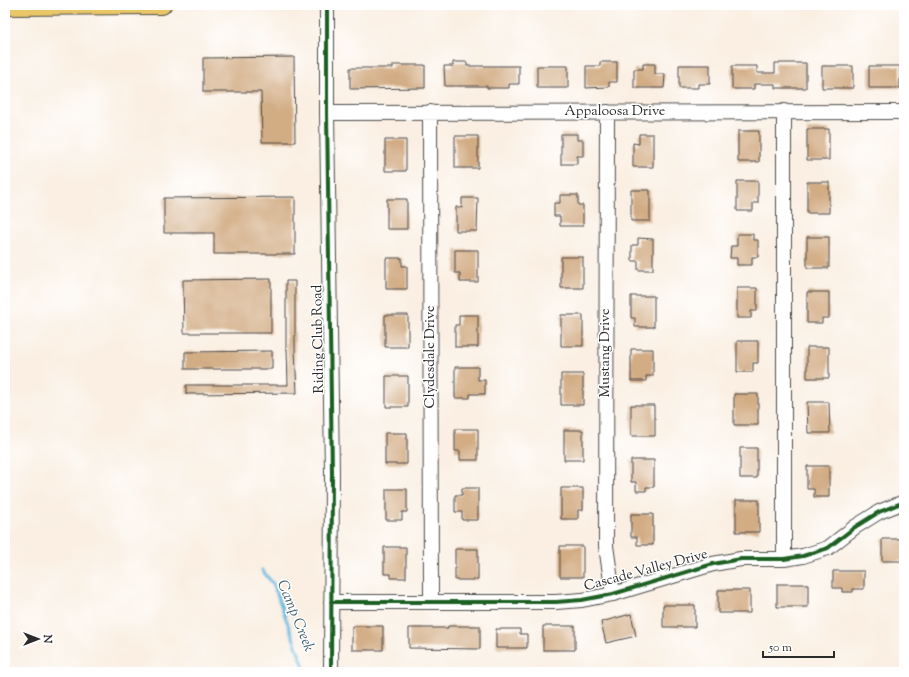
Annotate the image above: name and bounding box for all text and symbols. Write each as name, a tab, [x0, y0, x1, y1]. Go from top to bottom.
street label: Appaloosa Drive	[565, 102, 665, 122]
street label: Riding Club Road	[308, 284, 330, 394]
street label: Clydesdale Drive	[421, 306, 441, 408]
street label: Mustang Drive	[596, 308, 616, 398]
street label: Cascade Valley Drive	[582, 545, 710, 597]
water label: Camp Creek	[271, 577, 319, 655]
north arrow	[18, 619, 58, 659]
scale bar	[763, 633, 834, 659]
text: N	[39, 634, 55, 644]
text: 50 m	[768, 639, 792, 657]

